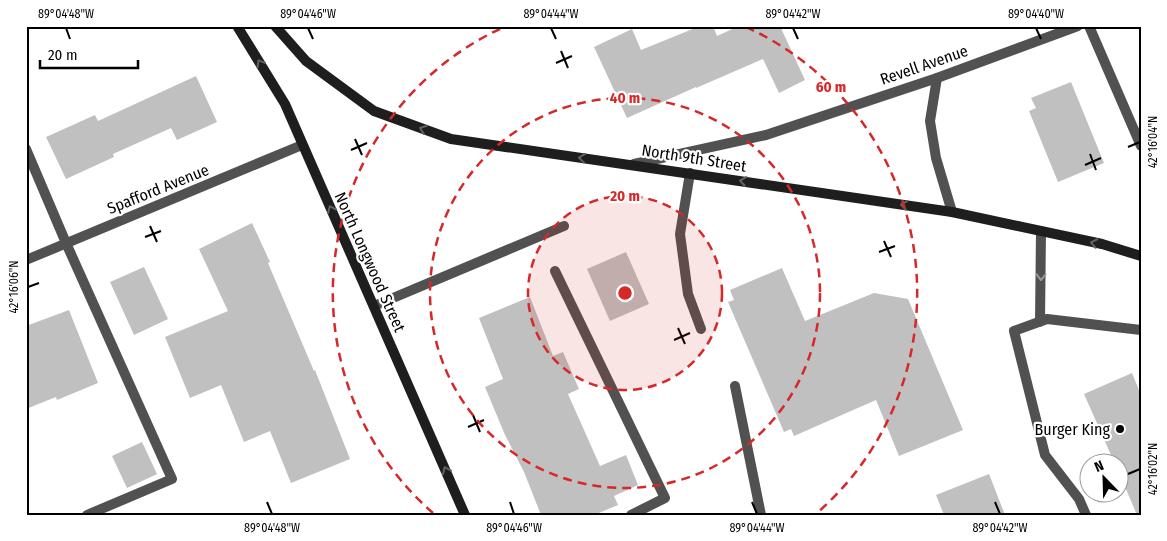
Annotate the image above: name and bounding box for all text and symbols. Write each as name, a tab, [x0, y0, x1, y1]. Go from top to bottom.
text: 89°04'48"W	[38, 7, 94, 21]
text: 89°04'46"W	[280, 7, 336, 21]
text: 89°04'44"W	[523, 7, 579, 21]
text: 89°04'42"W	[765, 7, 821, 21]
text: 89°04'40"W	[1008, 7, 1064, 21]
scale bar	[40, 38, 138, 70]
street label: Revell Avenue	[878, 41, 970, 89]
text: 20 m	[48, 46, 78, 64]
one-way arrow	[257, 60, 267, 69]
text: 60 m	[816, 78, 846, 96]
text: 40 m	[610, 89, 640, 107]
text: 42°16'04"N	[1146, 116, 1160, 168]
one-way arrow	[419, 125, 427, 135]
street label: North 9th Street	[640, 140, 748, 176]
one-way arrow	[578, 153, 586, 164]
street label: Spafford Avenue	[104, 160, 212, 218]
one-way arrow	[739, 176, 747, 187]
text: 20 m	[609, 187, 640, 205]
street label: North Longwood Street	[331, 189, 410, 336]
one-way arrow	[899, 200, 907, 211]
one-way arrow	[326, 205, 337, 214]
one-way arrow	[1089, 238, 1098, 249]
text: 42°16'06"N	[7, 260, 21, 314]
one-way arrow	[1035, 273, 1046, 281]
centre of rings	[616, 284, 634, 302]
place label: Burger King	[1035, 420, 1110, 439]
marker: Burger King	[1114, 423, 1126, 435]
text: 42°16'02"N	[1146, 443, 1160, 495]
north arrow	[1080, 454, 1130, 504]
text: N	[1092, 457, 1106, 476]
one-way arrow	[442, 466, 453, 475]
text: 89°04'48"W	[244, 521, 300, 535]
text: 89°04'46"W	[486, 521, 542, 535]
text: 89°04'44"W	[729, 521, 785, 535]
text: 89°04'42"W	[972, 521, 1028, 535]

